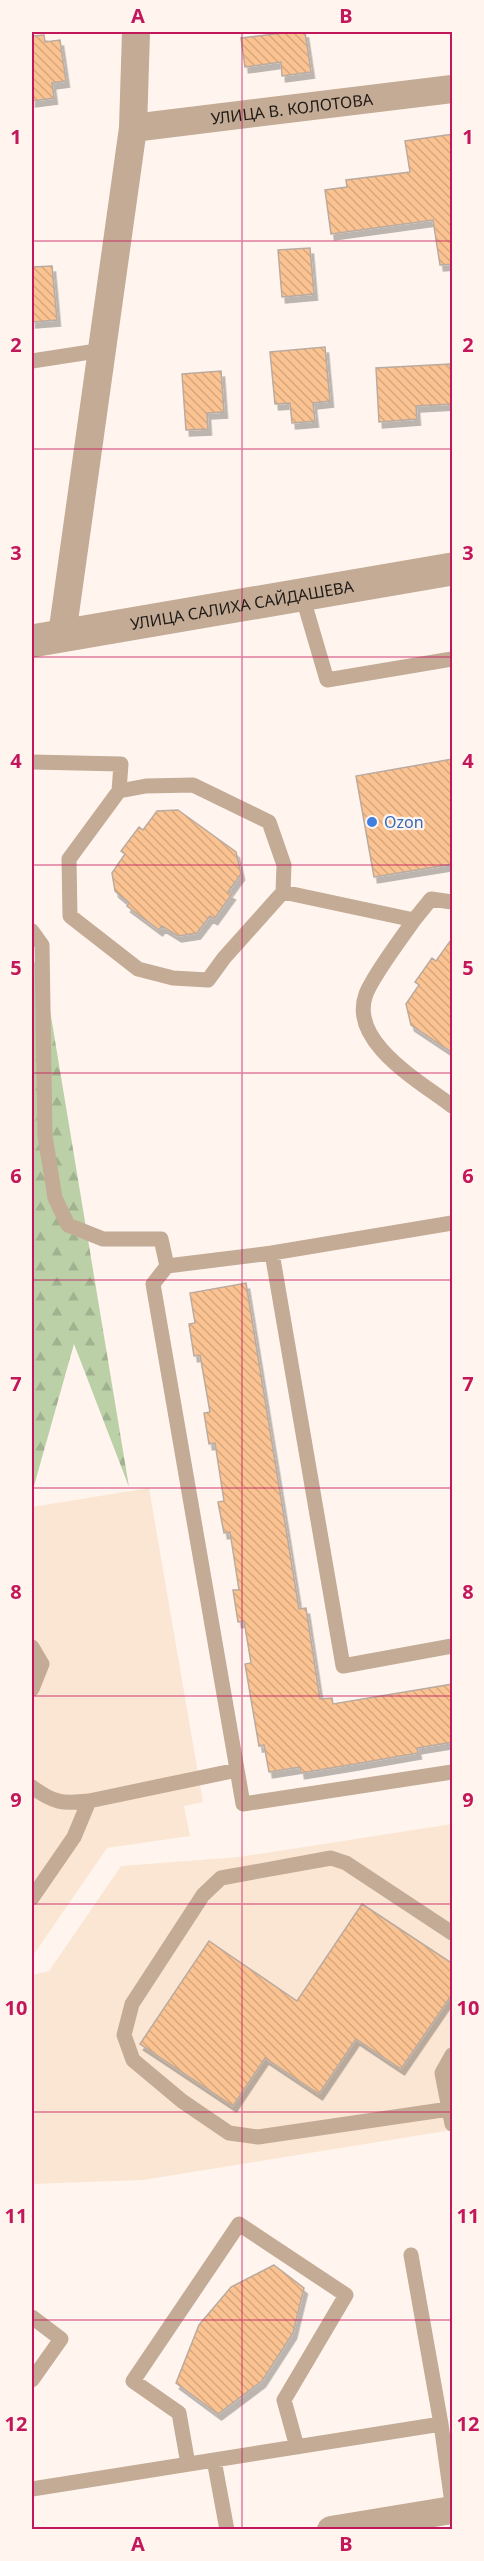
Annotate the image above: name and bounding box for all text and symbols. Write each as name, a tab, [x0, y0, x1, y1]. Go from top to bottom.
text: A	[131, 2, 145, 29]
text: B	[339, 2, 353, 29]
street label: УЛИЦА В. КОЛОТОВА	[210, 88, 375, 129]
text: 1	[10, 123, 22, 150]
text: 1	[462, 123, 474, 150]
text: 2	[10, 331, 22, 358]
text: 2	[462, 331, 474, 358]
text: 3	[10, 539, 22, 566]
text: 3	[462, 539, 474, 566]
street label: УЛИЦА САЛИХА САЙДАШЕВА	[129, 575, 356, 635]
text: 4	[10, 747, 22, 774]
text: 4	[462, 747, 474, 774]
place label: Ozon	[384, 811, 424, 833]
marker: Ozon	[365, 815, 379, 829]
text: 5	[10, 954, 22, 981]
text: 5	[462, 954, 474, 981]
text: 6	[10, 1162, 22, 1189]
text: 6	[462, 1162, 474, 1189]
text: 7	[10, 1370, 22, 1397]
text: 7	[462, 1370, 474, 1397]
text: 8	[10, 1578, 22, 1605]
text: 8	[462, 1578, 474, 1605]
text: 9	[10, 1786, 22, 1813]
text: 9	[462, 1786, 474, 1813]
text: 10	[5, 1994, 27, 2021]
text: 10	[457, 1994, 479, 2021]
text: 11	[5, 2202, 27, 2229]
text: 11	[457, 2202, 479, 2229]
text: 12	[5, 2410, 27, 2437]
text: 12	[457, 2410, 479, 2437]
text: A	[131, 2530, 145, 2557]
text: B	[339, 2530, 353, 2557]

